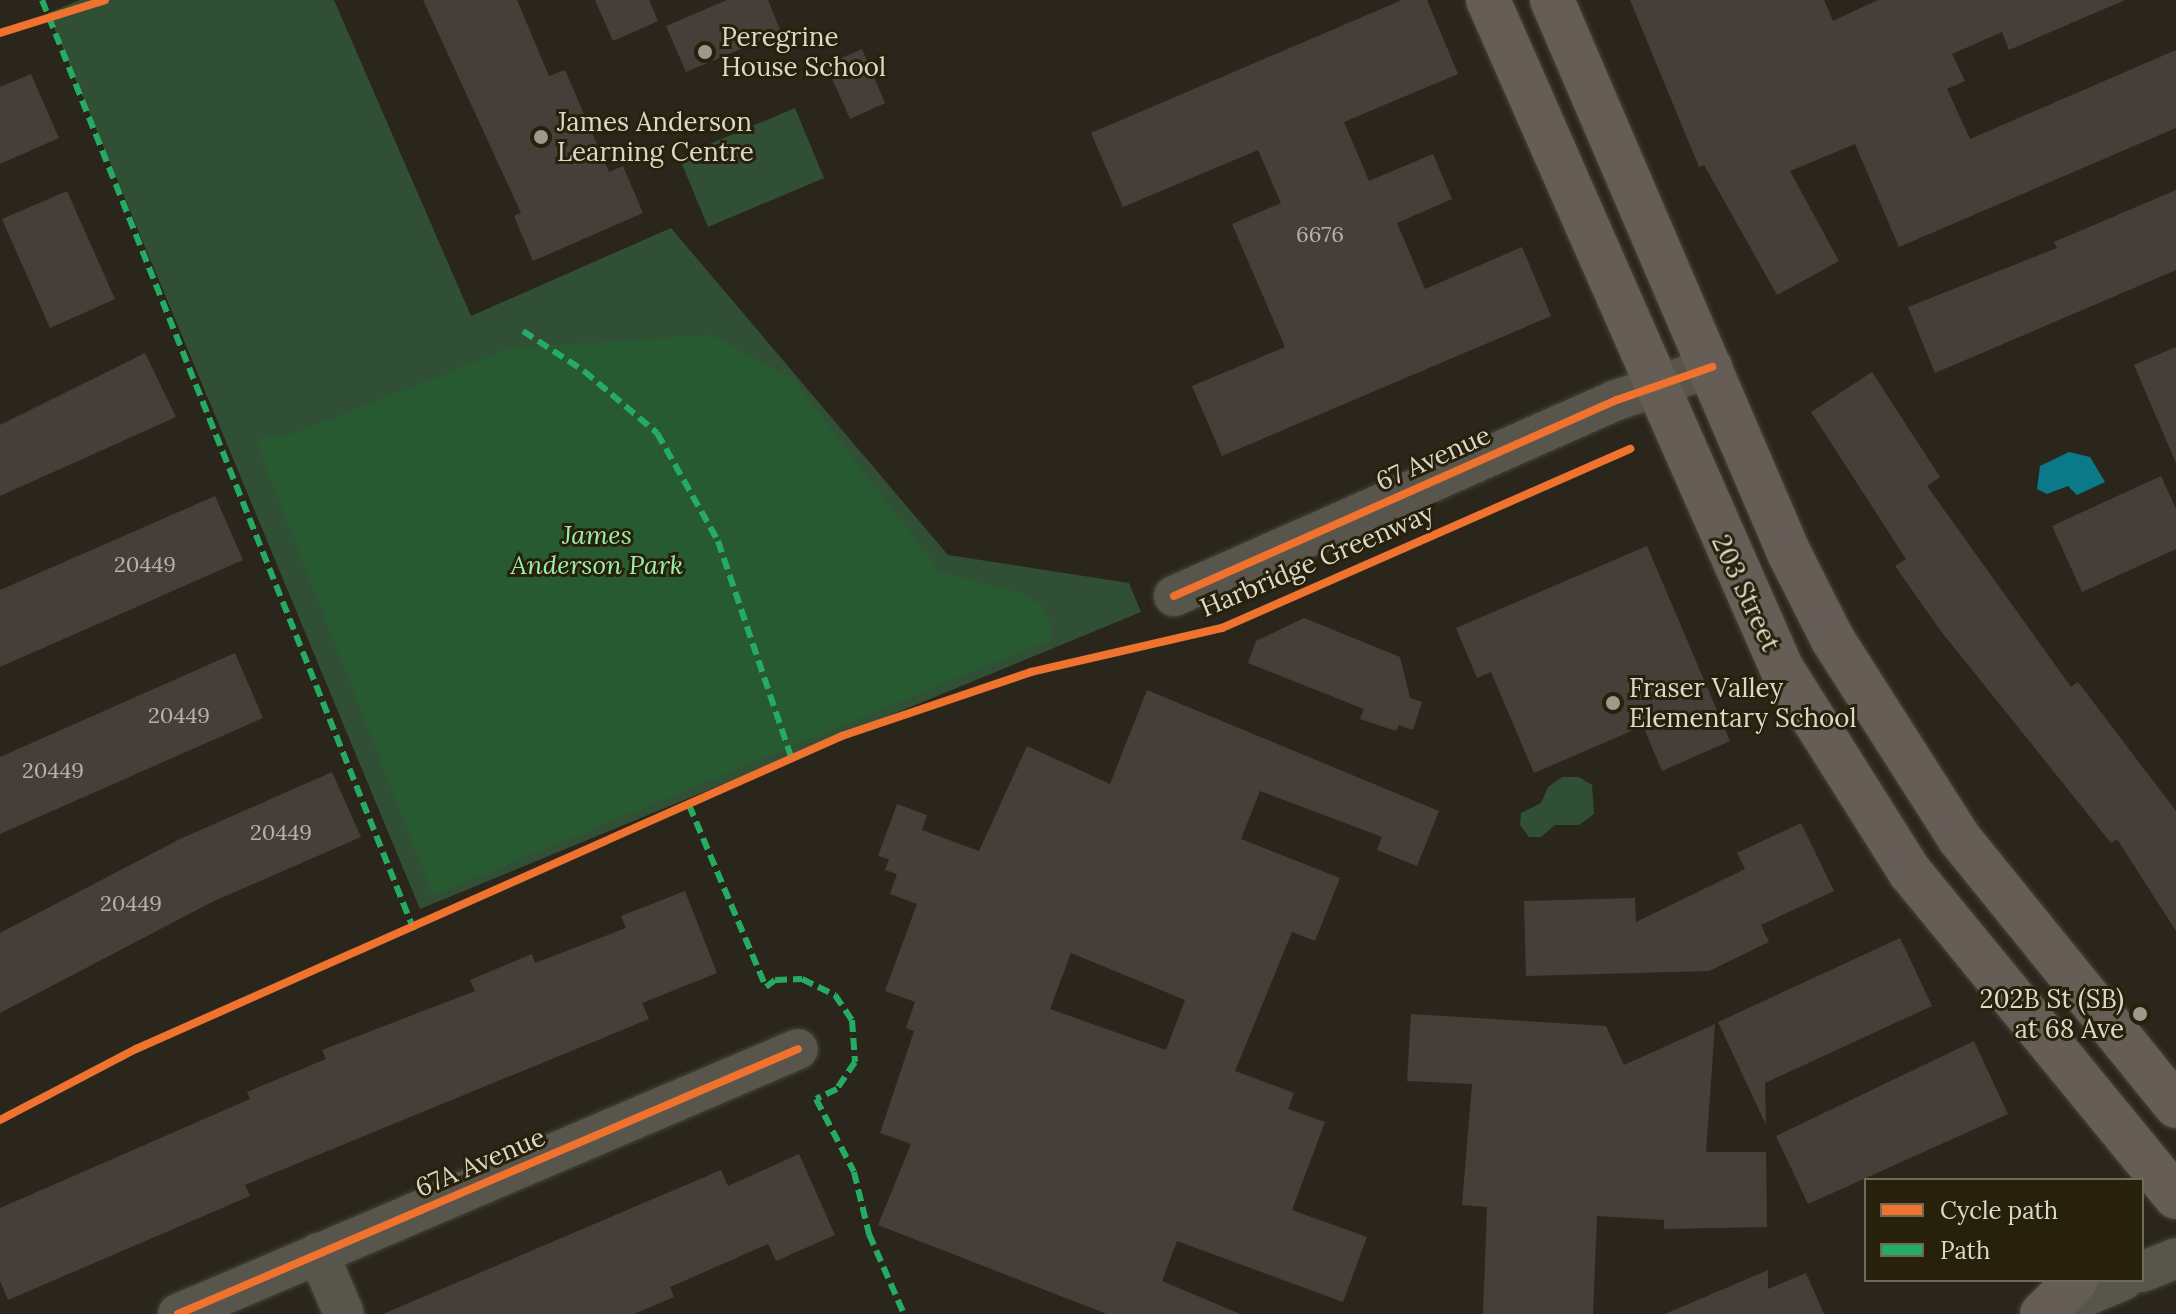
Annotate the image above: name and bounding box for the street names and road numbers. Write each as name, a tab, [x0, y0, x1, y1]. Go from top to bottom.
street label: 67 Avenue	[1371, 419, 1495, 497]
street label: Harbridge Greenway	[1195, 497, 1439, 623]
street label: 203 Street	[1705, 530, 1787, 656]
street label: 67A Avenue	[411, 1121, 549, 1203]

